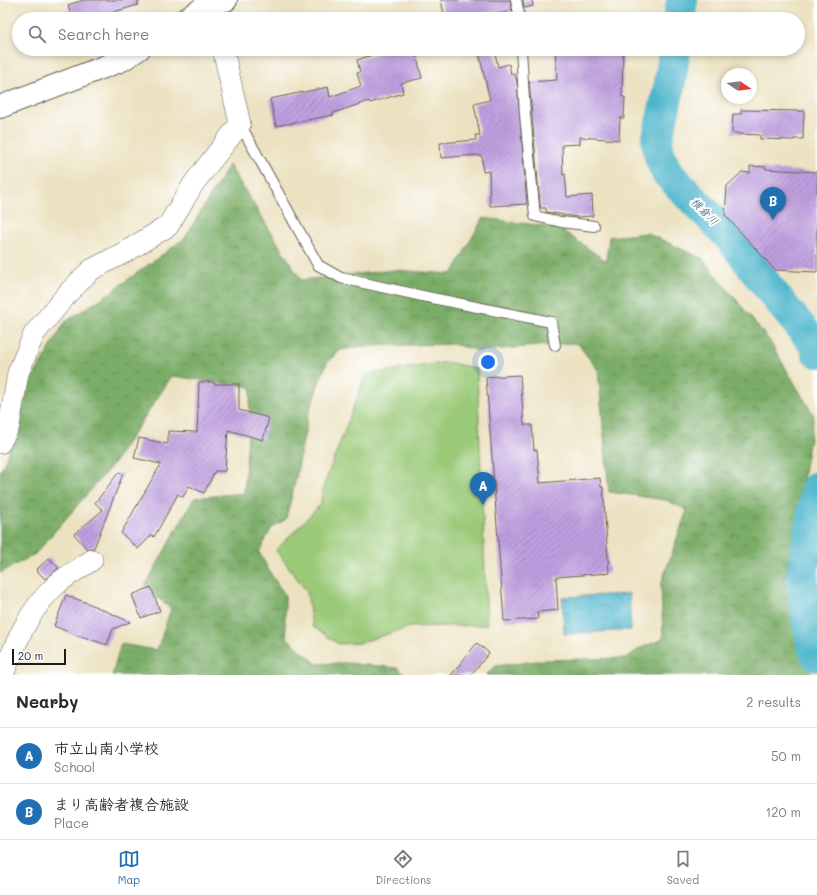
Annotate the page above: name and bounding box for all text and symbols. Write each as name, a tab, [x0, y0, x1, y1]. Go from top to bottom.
search box	[12, 12, 805, 56]
icon: search	[26, 23, 48, 45]
text: Search here	[58, 24, 149, 44]
north arrow	[721, 68, 757, 104]
pin: B	[760, 187, 786, 220]
water label: 横倉川	[688, 194, 722, 228]
your location	[478, 352, 498, 372]
pin: A	[470, 472, 496, 505]
scale bar	[12, 647, 66, 666]
text: 20 m	[18, 648, 43, 663]
text: Nearby	[16, 690, 78, 712]
text: 2 results	[746, 693, 801, 710]
text: 市立山南小学校	[54, 738, 159, 758]
text: A	[24, 747, 34, 764]
text: 50 m	[771, 747, 801, 764]
text: School	[54, 758, 95, 775]
text: まり高齢者複合施設	[54, 794, 189, 814]
text: B	[25, 803, 33, 820]
text: 120 m	[765, 803, 801, 820]
text: Place	[54, 814, 89, 831]
tab: Map	[118, 848, 140, 887]
tab: Directions	[375, 848, 431, 887]
tab: Saved	[667, 848, 699, 887]

